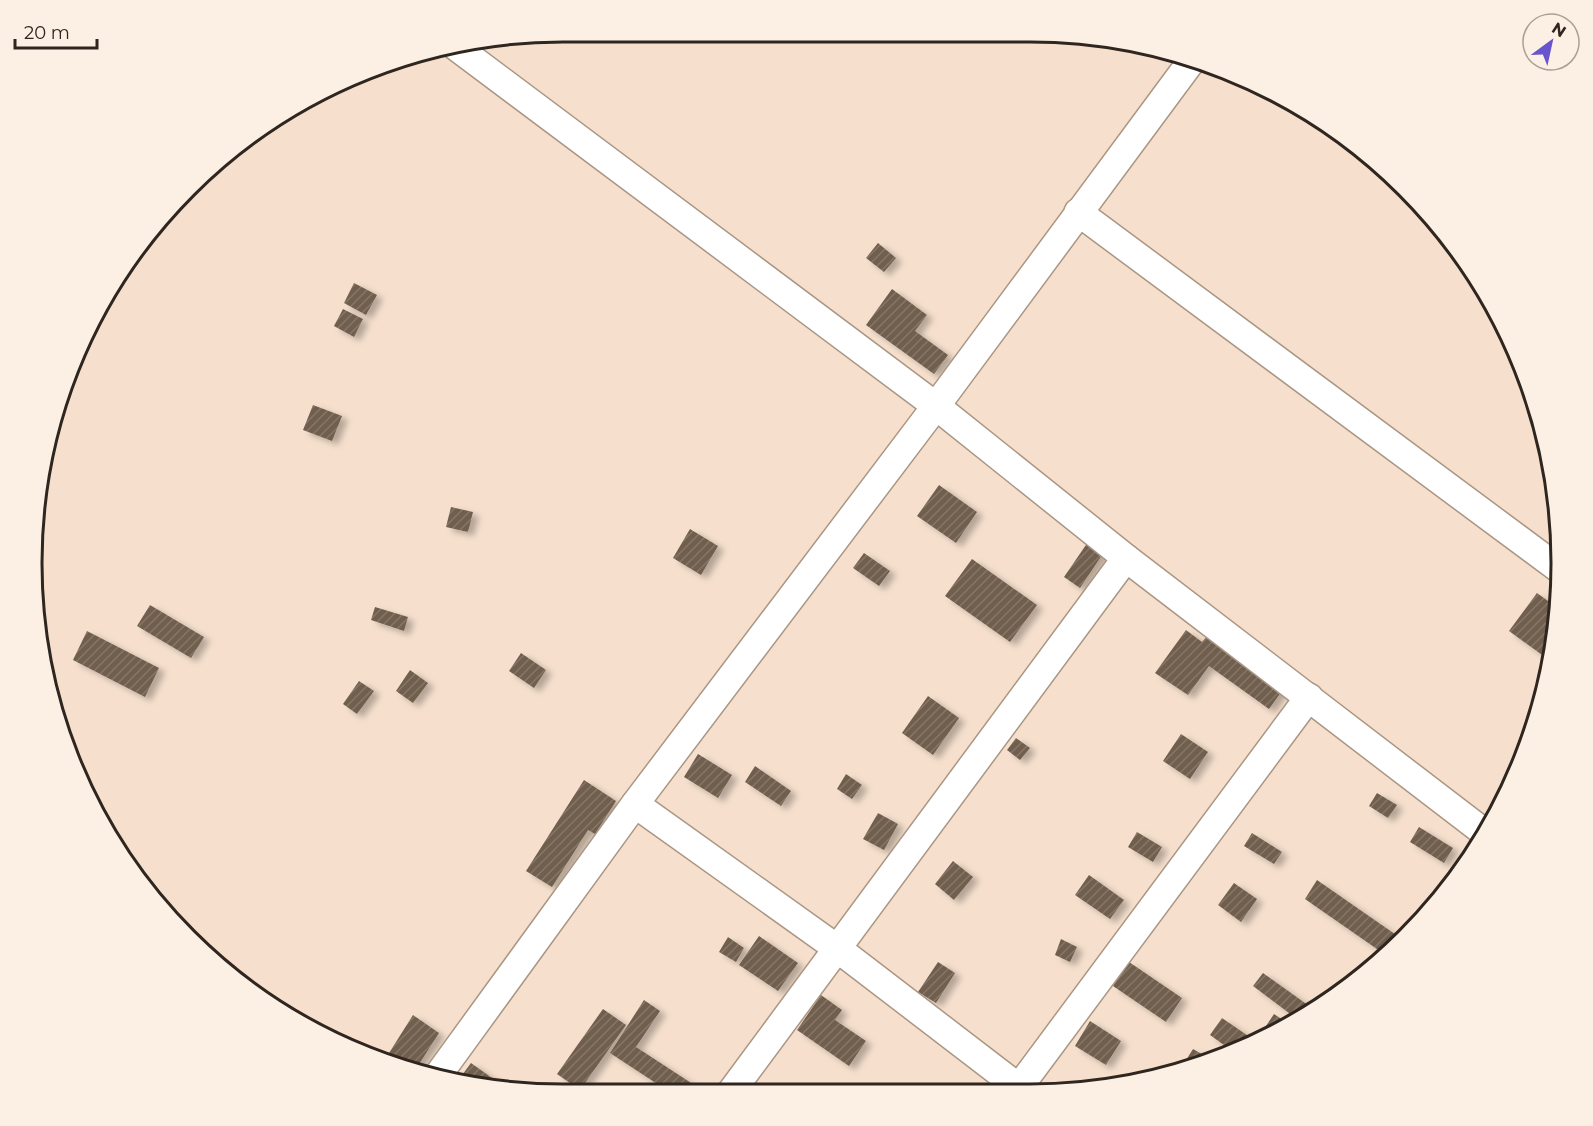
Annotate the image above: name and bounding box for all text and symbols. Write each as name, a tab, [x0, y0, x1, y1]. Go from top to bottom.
scale bar	[15, 12, 98, 50]
north arrow	[1521, 12, 1581, 72]
text: N	[1548, 18, 1569, 41]
text: 20 m	[24, 22, 70, 44]

